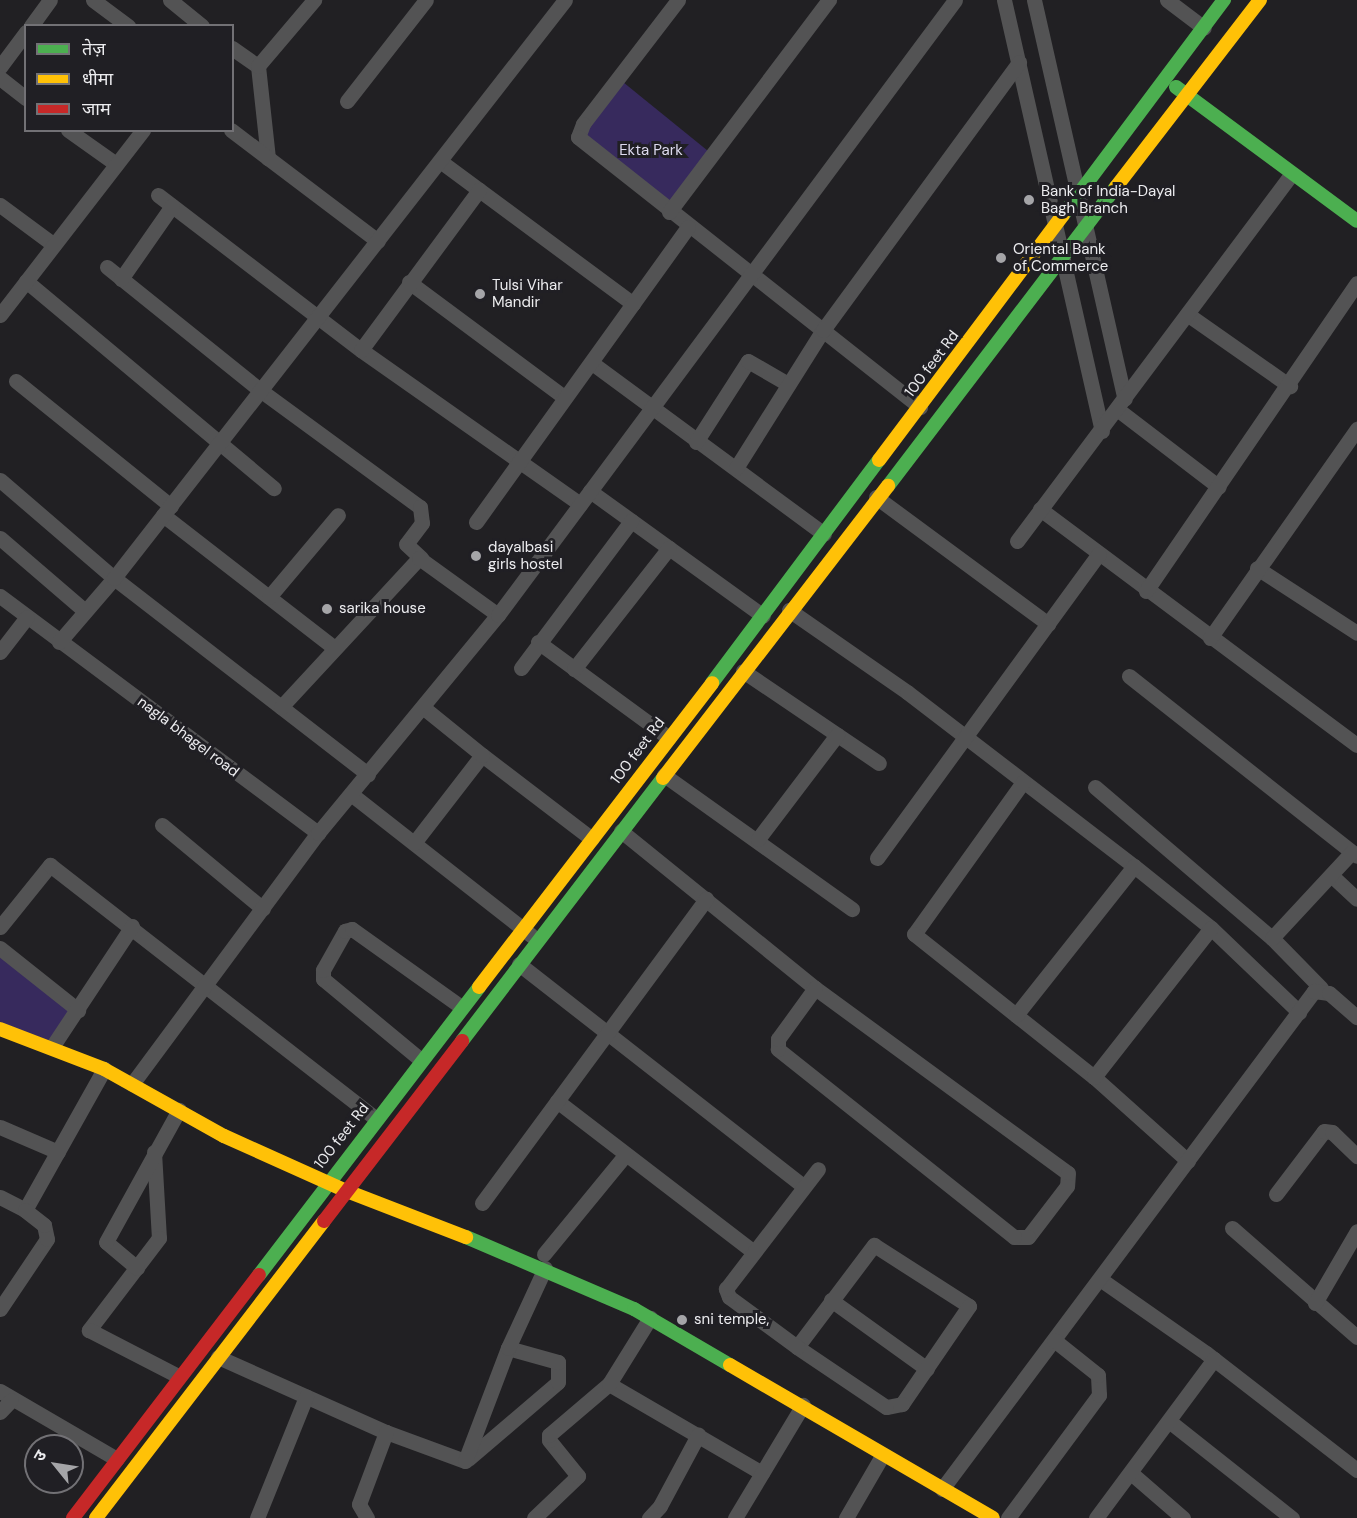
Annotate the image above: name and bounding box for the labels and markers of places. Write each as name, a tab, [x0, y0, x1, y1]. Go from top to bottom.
place label: Bank of India-Dayal Bagh Branch	[1041, 182, 1175, 217]
marker: Bank of India-Dayal Bagh Branch	[1022, 193, 1036, 207]
place label: Oriental Bank of Commerce	[1013, 240, 1108, 275]
marker: Oriental Bank of Commerce	[994, 251, 1008, 265]
place label: Tulsi Vihar Mandir	[492, 276, 563, 311]
marker: Tulsi Vihar Mandir	[473, 287, 487, 301]
place label: dayalbasi girls hostel	[488, 538, 563, 573]
marker: dayalbasi girls hostel	[469, 549, 483, 563]
place label: sarika house	[339, 600, 426, 618]
marker: sarika house	[320, 602, 334, 616]
place label: sni temple,	[694, 1311, 769, 1329]
marker: sni temple,	[675, 1313, 689, 1327]

